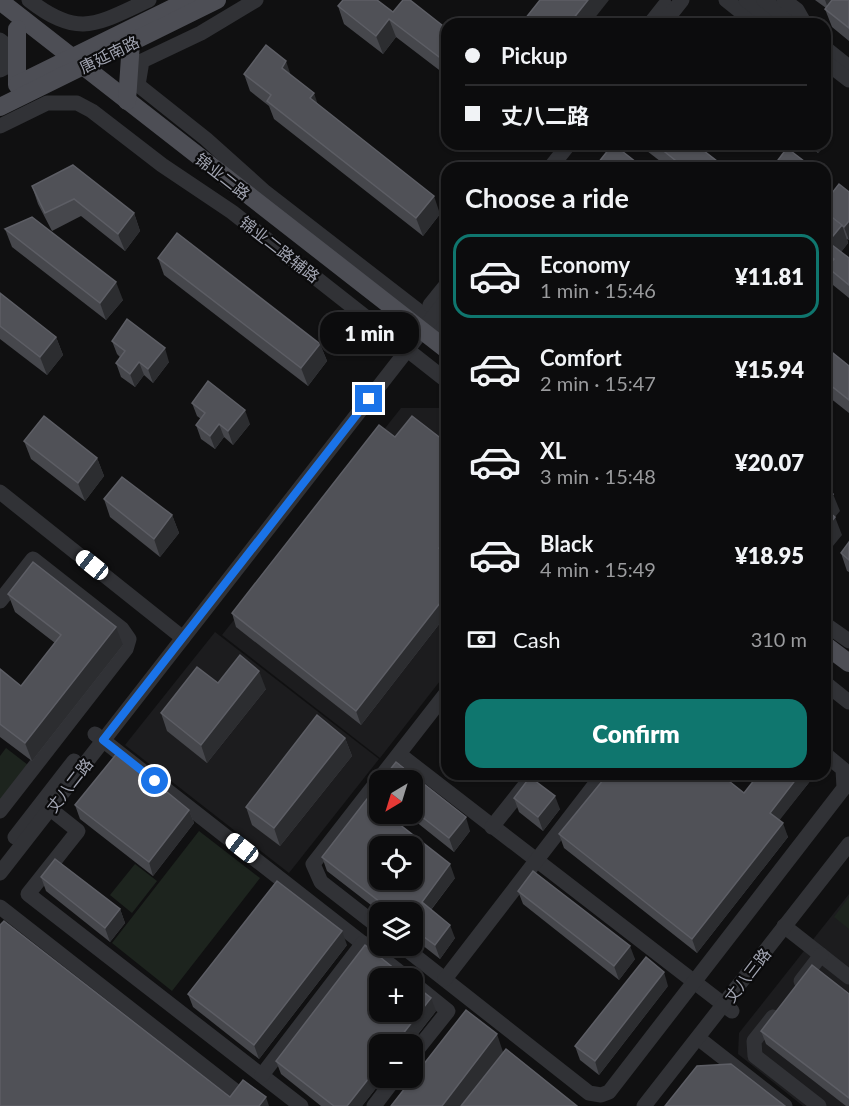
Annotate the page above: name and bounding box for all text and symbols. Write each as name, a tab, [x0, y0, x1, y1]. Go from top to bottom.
street label: 唐延南路	[76, 31, 142, 77]
text: Pickup	[501, 42, 567, 69]
text: 丈八二路	[501, 102, 589, 129]
street label: 锦业二路	[192, 149, 254, 203]
text: Choose a ride	[465, 181, 629, 214]
street label: 锦业二路辅路	[236, 212, 324, 286]
icon: car	[468, 249, 522, 303]
text: Economy	[540, 251, 630, 278]
text: ¥11.81	[735, 263, 804, 290]
text: 1 min · 15:46	[540, 278, 656, 302]
callout: 1 min	[320, 312, 418, 354]
text: 1 min	[345, 321, 394, 345]
icon: car	[468, 342, 522, 396]
text: Comfort	[540, 344, 622, 371]
text: ¥15.94	[735, 356, 804, 383]
text: 2 min · 15:47	[540, 371, 656, 395]
route end	[355, 385, 382, 412]
icon: car	[468, 435, 522, 489]
text: XL	[540, 437, 566, 464]
text: ¥20.07	[735, 449, 804, 476]
text: 3 min · 15:48	[540, 464, 656, 488]
icon: car	[468, 528, 522, 582]
text: Black	[540, 530, 593, 557]
text: ¥18.95	[735, 542, 804, 569]
car	[72, 547, 112, 583]
text: 4 min · 15:49	[540, 557, 656, 581]
icon: cash	[465, 623, 498, 656]
text: Cash	[513, 626, 560, 653]
text: 310 m	[751, 627, 807, 651]
button: Confirm	[465, 699, 807, 768]
street label: 丈八二路	[42, 754, 96, 816]
route start	[141, 767, 168, 794]
north arrow	[369, 770, 423, 824]
map controls	[369, 770, 423, 1088]
car	[222, 830, 262, 866]
button: locate	[369, 836, 423, 890]
button: layers	[369, 902, 423, 956]
street label: 丈八三路	[720, 944, 774, 1006]
button: +	[369, 968, 423, 1022]
button: −	[369, 1034, 423, 1088]

